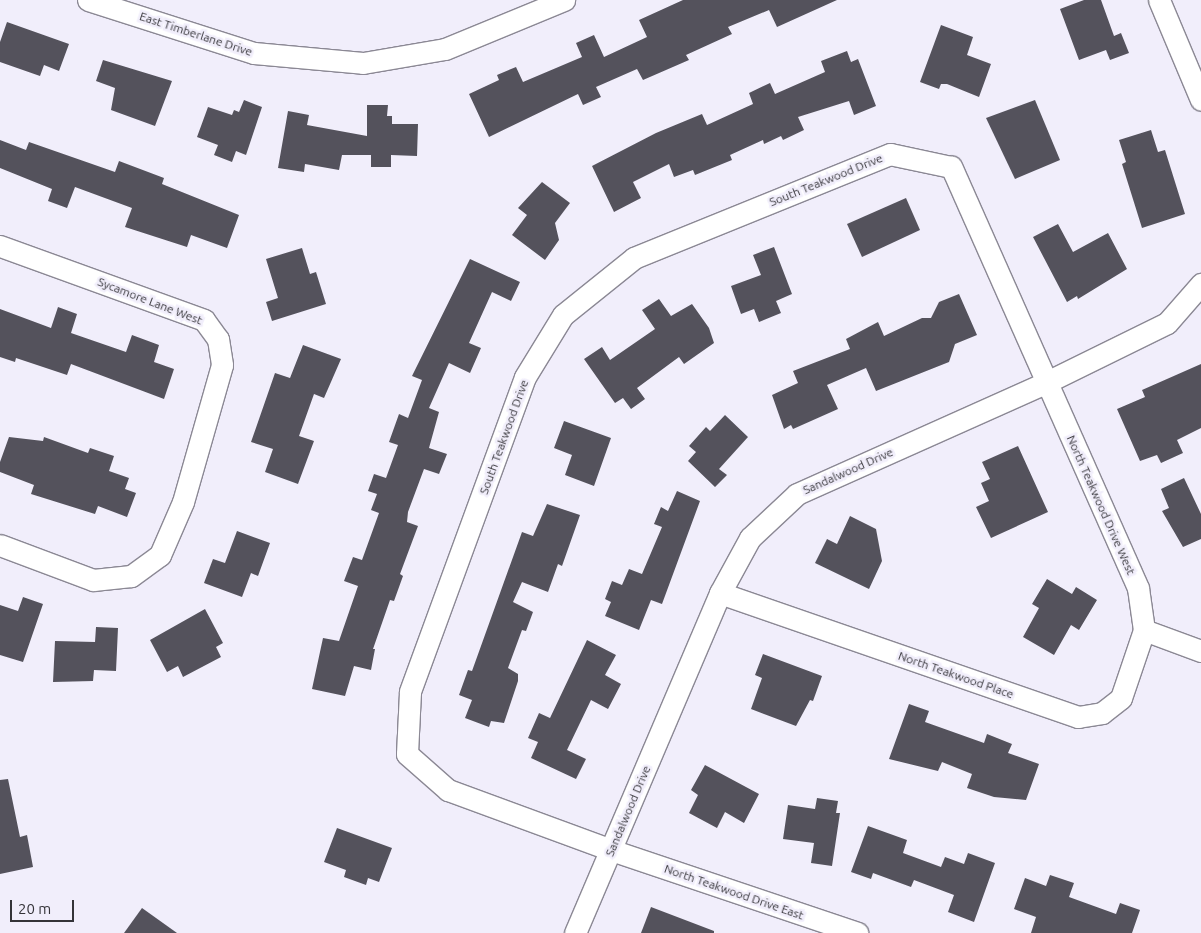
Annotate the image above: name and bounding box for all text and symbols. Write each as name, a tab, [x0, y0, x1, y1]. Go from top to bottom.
street label: East Timberlane Drive	[138, 9, 254, 59]
street label: South Teakwood Drive	[767, 151, 885, 209]
street label: Sycamore Lane West	[96, 274, 204, 328]
street label: South Teakwood Drive	[477, 378, 531, 496]
street label: North Teakwood Drive West	[1064, 433, 1138, 577]
street label: Sandalwood Drive	[801, 445, 895, 497]
street label: North Teakwood Place	[896, 648, 1016, 702]
street label: Sandalwood Drive	[602, 763, 654, 859]
street label: North Teakwood Drive East	[662, 861, 806, 923]
scale bar	[12, 890, 76, 922]
text: 20 m	[18, 900, 51, 917]

